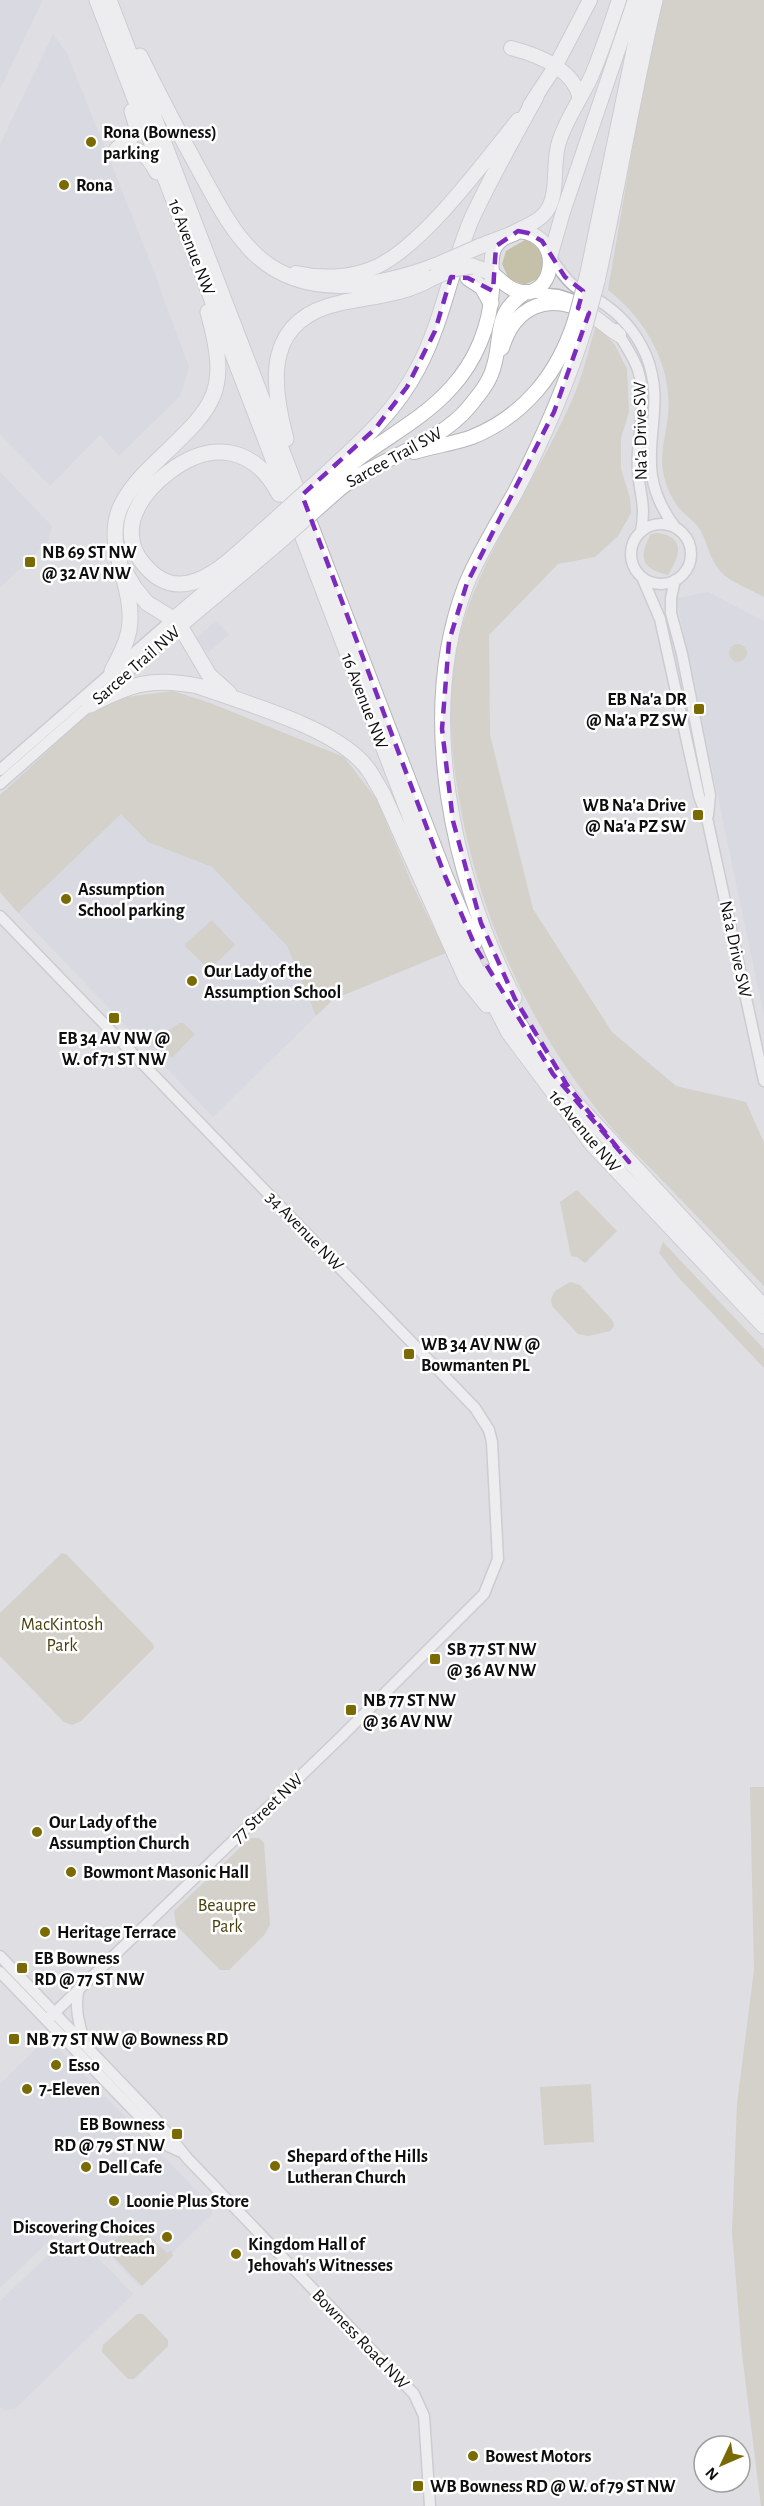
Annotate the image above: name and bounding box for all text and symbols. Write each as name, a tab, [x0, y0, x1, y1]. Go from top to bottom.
place label: Rona (Bowness) parking	[103, 124, 217, 163]
marker: Rona (Bowness) parking	[84, 135, 98, 149]
place label: Rona	[76, 177, 113, 195]
marker: Rona	[57, 178, 71, 192]
street label: 16 Avenue NW	[165, 197, 218, 298]
street label: Na'a Drive SW	[631, 381, 651, 481]
street label: Sarcee Trail SW	[344, 424, 445, 492]
place label: NB 69 ST NW @ 32 AV NW	[42, 544, 138, 583]
marker: NB 69 ST NW @ 32 AV NW	[23, 555, 37, 569]
street label: Sarcee Trail NW	[89, 623, 184, 709]
street label: 16 Avenue NW	[338, 651, 391, 752]
place label: EB Na'a DR @ Na'a PZ SW	[586, 691, 688, 730]
marker: EB Na'a DR @ Na'a PZ SW	[692, 702, 706, 716]
place label: WB Na'a Drive @ Na'a PZ SW	[582, 797, 687, 836]
marker: WB Na'a Drive @ Na'a PZ SW	[691, 808, 705, 822]
place label: Assumption School parking	[78, 881, 185, 920]
marker: Assumption School parking	[59, 892, 73, 906]
street label: Na'a Drive SW	[716, 899, 754, 999]
place label: Our Lady of the Assumption School	[204, 963, 341, 1002]
marker: Our Lady of the Assumption School	[185, 974, 199, 988]
marker: EB 34 AV NW @ W. of 71 ST NW	[107, 1011, 121, 1025]
place label: EB 34 AV NW @ W. of 71 ST NW	[58, 1030, 170, 1069]
street label: 16 Avenue NW	[545, 1087, 624, 1176]
street label: 34 Avenue NW	[262, 1189, 346, 1275]
place label: WB 34 AV NW @ Bowmanten PL	[421, 1336, 540, 1375]
marker: WB 34 AV NW @ Bowmanten PL	[402, 1347, 416, 1361]
park label: MacKintosh Park	[21, 1616, 103, 1655]
place label: SB 77 ST NW @ 36 AV NW	[447, 1641, 537, 1680]
marker: SB 77 ST NW @ 36 AV NW	[428, 1652, 442, 1666]
place label: NB 77 ST NW @ 36 AV NW	[363, 1692, 457, 1731]
marker: NB 77 ST NW @ 36 AV NW	[344, 1703, 358, 1717]
street label: 77 Street NW	[229, 1771, 307, 1847]
place label: Our Lady of the Assumption Church	[49, 1814, 190, 1853]
marker: Our Lady of the Assumption Church	[30, 1825, 44, 1839]
place label: Bowmont Masonic Hall	[83, 1864, 249, 1882]
marker: Bowmont Masonic Hall	[64, 1865, 78, 1879]
park label: Beaupre Park	[198, 1897, 256, 1936]
place label: Heritage Terrace	[57, 1924, 176, 1942]
marker: Heritage Terrace	[38, 1925, 52, 1939]
place label: EB Bowness RD @ 77 ST NW	[34, 1950, 145, 1989]
marker: EB Bowness RD @ 77 ST NW	[15, 1961, 29, 1975]
place label: NB 77 ST NW @ Bowness RD	[26, 2031, 228, 2049]
marker: NB 77 ST NW @ Bowness RD	[7, 2032, 21, 2046]
place label: Esso	[68, 2057, 100, 2075]
marker: Esso	[49, 2058, 63, 2072]
place label: 7-Eleven	[39, 2081, 100, 2099]
marker: 7-Eleven	[20, 2082, 34, 2096]
place label: EB Bowness RD @ 79 ST NW	[54, 2116, 166, 2155]
marker: EB Bowness RD @ 79 ST NW	[170, 2127, 184, 2141]
place label: Shepard of the Hills Lutheran Church	[287, 2148, 428, 2187]
place label: Dell Cafe	[98, 2159, 162, 2177]
marker: Shepard of the Hills Lutheran Church	[268, 2159, 282, 2173]
marker: Dell Cafe	[79, 2160, 93, 2174]
place label: Loonie Plus Store	[126, 2193, 249, 2211]
marker: Loonie Plus Store	[107, 2194, 121, 2208]
place label: Discovering Choices Start Outreach	[13, 2219, 155, 2258]
marker: Discovering Choices Start Outreach	[160, 2230, 174, 2244]
place label: Kingdom Hall of Jehovah's Witnesses	[248, 2236, 393, 2275]
marker: Kingdom Hall of Jehovah's Witnesses	[229, 2247, 243, 2261]
street label: Bowness Road NW	[308, 2286, 412, 2393]
north arrow	[692, 2434, 752, 2494]
place label: Bowest Motors	[485, 2448, 592, 2466]
marker: Bowest Motors	[466, 2449, 480, 2463]
text: N	[702, 2464, 722, 2483]
place label: WB Bowness RD @ W. of 79 ST NW	[430, 2478, 676, 2496]
marker: WB Bowness RD @ W. of 79 ST NW	[411, 2479, 425, 2493]

